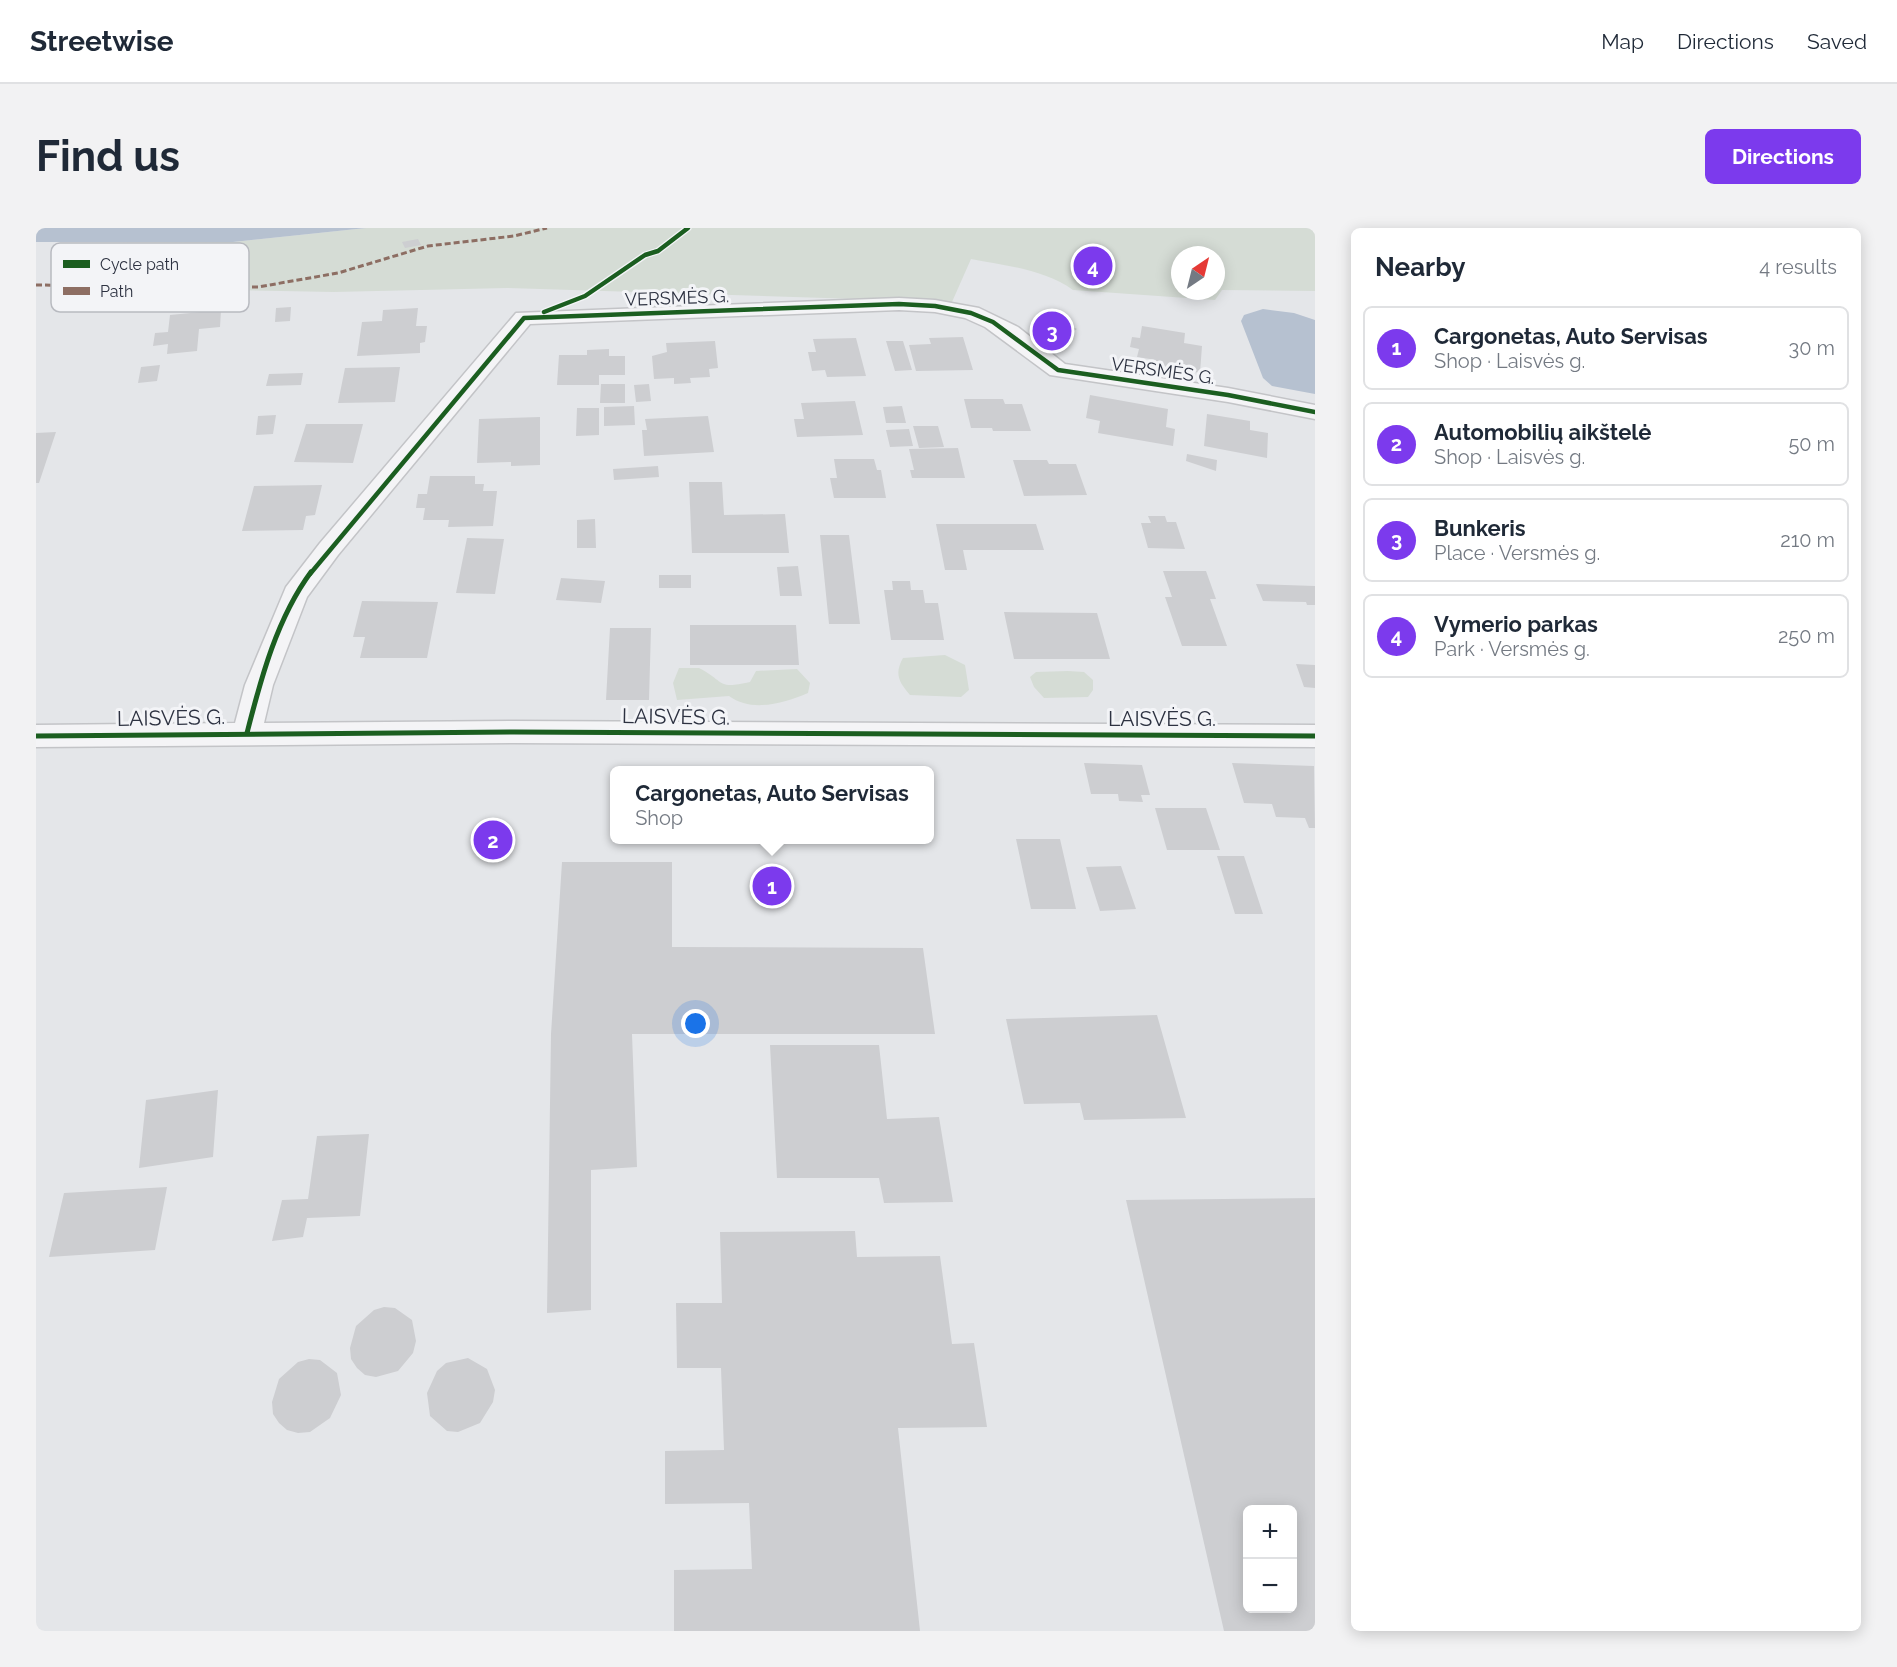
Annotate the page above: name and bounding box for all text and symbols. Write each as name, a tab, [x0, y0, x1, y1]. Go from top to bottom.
text: Streetwise	[30, 25, 174, 58]
text: Map	[1601, 29, 1644, 54]
text: Directions	[1677, 29, 1774, 54]
text: Saved	[1807, 29, 1867, 54]
button: Directions	[1705, 129, 1861, 184]
text: Find us	[36, 132, 180, 181]
legend	[51, 243, 249, 312]
pin: 4	[1074, 243, 1112, 288]
north arrow	[1171, 246, 1225, 300]
text: Nearby	[1375, 252, 1465, 282]
text: Cycle path	[100, 255, 179, 274]
text: 4 results	[1759, 255, 1837, 279]
text: Path	[100, 282, 133, 301]
street label: VERSMĖS G.	[624, 285, 729, 310]
pin: 3	[1032, 308, 1072, 354]
text: Cargonetas, Auto Servisas	[1434, 323, 1708, 349]
text: 1	[1392, 336, 1401, 360]
text: 30 m	[1789, 336, 1835, 360]
text: Shop · Laisvės g.	[1434, 349, 1585, 373]
street label: VERSMĖS G.	[1110, 353, 1216, 388]
text: Automobilių aikštelė	[1434, 419, 1651, 445]
text: 2	[1391, 432, 1402, 456]
text: 50 m	[1788, 432, 1835, 456]
text: Shop · Laisvės g.	[1434, 445, 1585, 469]
text: Bunkeris	[1434, 515, 1526, 541]
text: 3	[1391, 528, 1402, 552]
text: 210 m	[1780, 528, 1835, 552]
text: Place · Versmės g.	[1434, 541, 1600, 565]
text: Vymerio parkas	[1434, 611, 1598, 637]
text: 4	[1391, 624, 1402, 648]
text: 250 m	[1778, 624, 1835, 648]
text: Park · Versmės g.	[1434, 637, 1590, 661]
street label: LAISVĖS G.	[622, 703, 730, 730]
street label: LAISVĖS G.	[117, 704, 225, 731]
street label: LAISVĖS G.	[1108, 706, 1216, 731]
popup	[610, 766, 934, 844]
text: Cargonetas, Auto Servisas	[635, 780, 909, 806]
text: Shop	[635, 806, 683, 830]
pin: 2	[474, 818, 512, 862]
pin: 1	[752, 864, 792, 908]
your location	[681, 1009, 710, 1038]
map controls	[1243, 1505, 1297, 1613]
button: +	[1243, 1505, 1297, 1559]
button: −	[1243, 1559, 1297, 1613]

